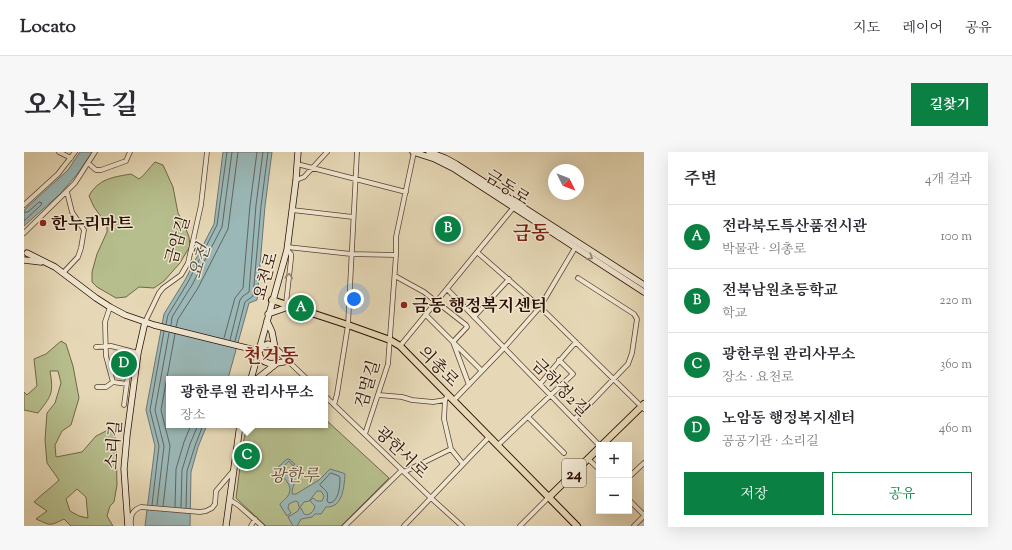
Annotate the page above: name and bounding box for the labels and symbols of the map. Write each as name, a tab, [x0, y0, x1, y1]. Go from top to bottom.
north arrow	[548, 164, 584, 200]
street label: 금동로	[480, 165, 535, 212]
place label: 한누리마트	[51, 213, 134, 237]
street label: 금암길	[161, 214, 197, 268]
pin: B	[435, 214, 461, 244]
marker: 한누리마트	[38, 218, 48, 228]
district label: 금동	[513, 221, 549, 248]
water label: 요천	[183, 240, 219, 282]
street label: 요천로	[249, 249, 285, 304]
one-way arrow	[586, 253, 593, 260]
one-way arrow	[285, 273, 294, 279]
your location	[344, 289, 364, 309]
pin: A	[288, 293, 314, 323]
place label: 금동 행정복지센터	[412, 295, 547, 319]
marker: 금동 행정복지센터	[399, 300, 409, 310]
street label: 의총로	[412, 342, 464, 394]
district label: 천거동	[243, 344, 299, 371]
pin: D	[111, 349, 137, 379]
street label: 금하정2길	[525, 354, 594, 423]
street label: 검멀길	[351, 358, 387, 412]
street label: 소리길	[101, 420, 129, 471]
street label: 광한서로	[369, 422, 433, 485]
pin: C	[234, 441, 260, 471]
road number: 24	[562, 459, 586, 487]
park label: 광한루	[269, 465, 320, 489]

